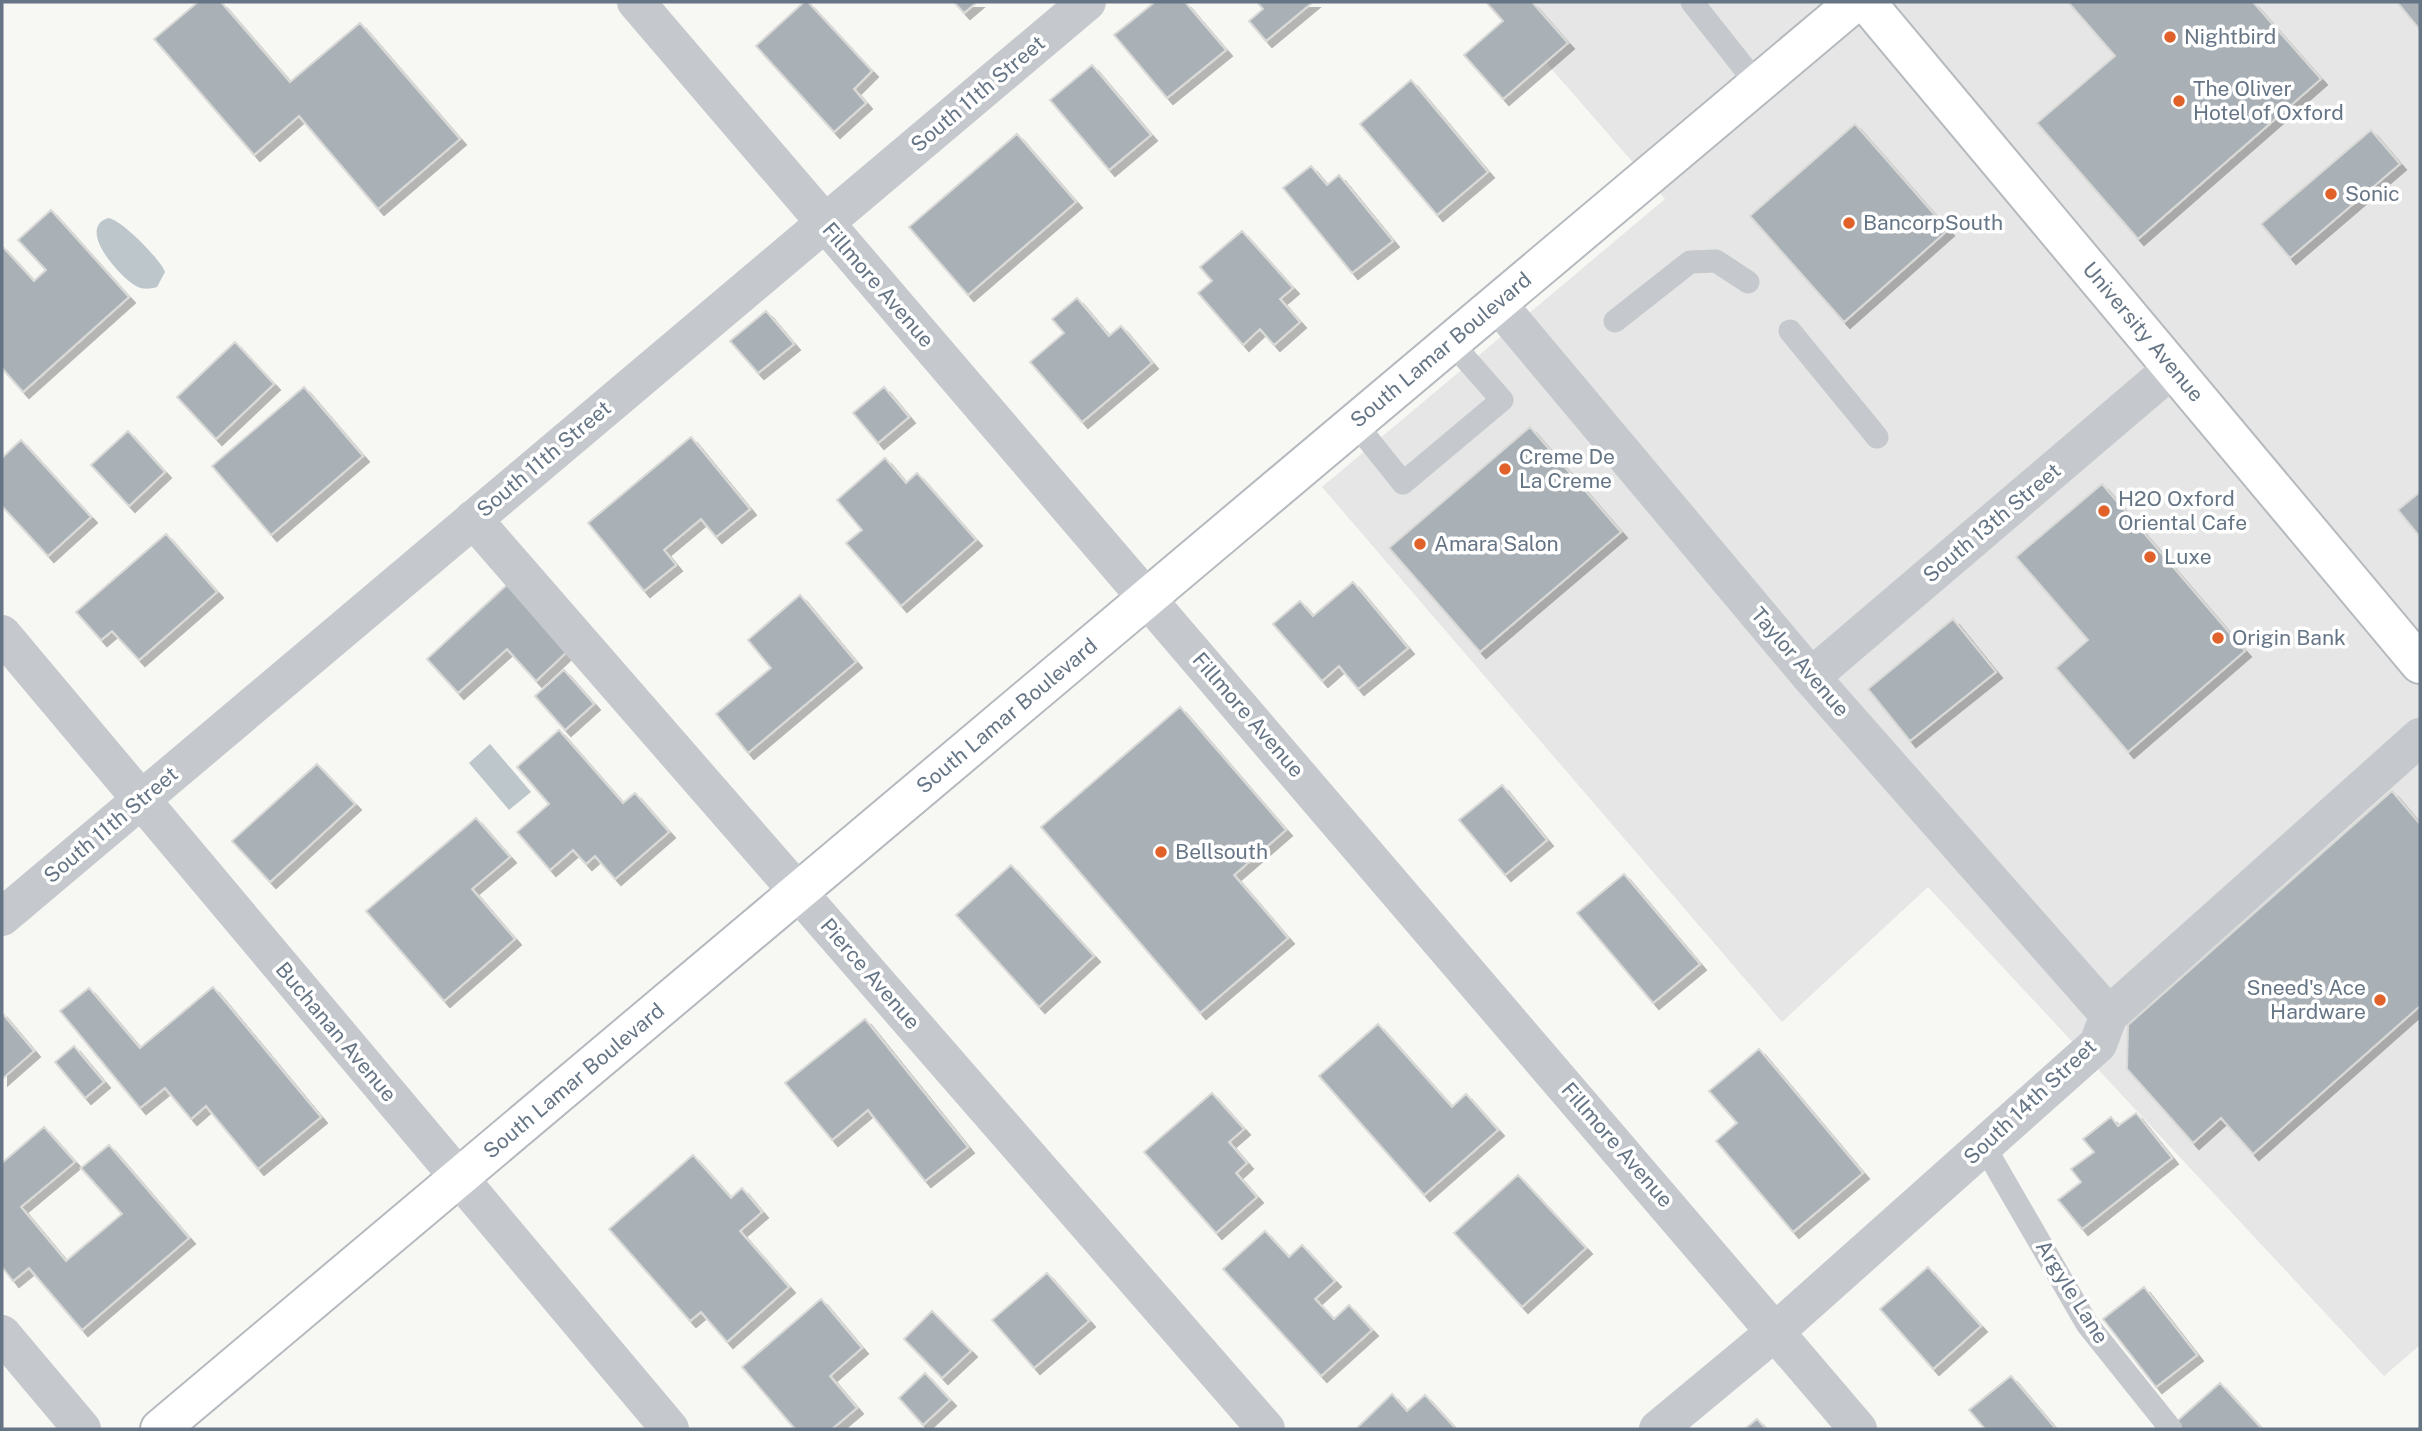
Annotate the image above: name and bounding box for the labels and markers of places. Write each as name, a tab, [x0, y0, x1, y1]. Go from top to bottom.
place label: Nightbird	[2184, 24, 2276, 49]
marker: Nightbird	[2162, 29, 2178, 45]
place label: The Oliver Hotel of Oxford	[2193, 76, 2344, 125]
marker: The Oliver Hotel of Oxford	[2171, 93, 2187, 109]
place label: Sonic	[2345, 181, 2400, 206]
marker: Sonic	[2323, 186, 2339, 202]
place label: BancorpSouth	[1863, 210, 2003, 235]
marker: BancorpSouth	[1841, 215, 1857, 231]
place label: Creme De La Creme	[1519, 444, 1615, 493]
marker: Creme De La Creme	[1497, 461, 1513, 477]
place label: H2O Oxford Oriental Cafe	[2118, 486, 2247, 535]
marker: H2O Oxford Oriental Cafe	[2096, 503, 2112, 519]
place label: Amara Salon	[1434, 531, 1559, 556]
marker: Amara Salon	[1412, 536, 1428, 552]
place label: Luxe	[2164, 544, 2212, 569]
marker: Luxe	[2142, 549, 2158, 565]
place label: Origin Bank	[2232, 625, 2346, 650]
marker: Origin Bank	[2210, 630, 2226, 646]
place label: Bellsouth	[1175, 839, 1268, 864]
marker: Bellsouth	[1153, 844, 1169, 860]
place label: Sneed's Ace Hardware	[2247, 975, 2366, 1024]
marker: Sneed's Ace Hardware	[2372, 992, 2388, 1008]

